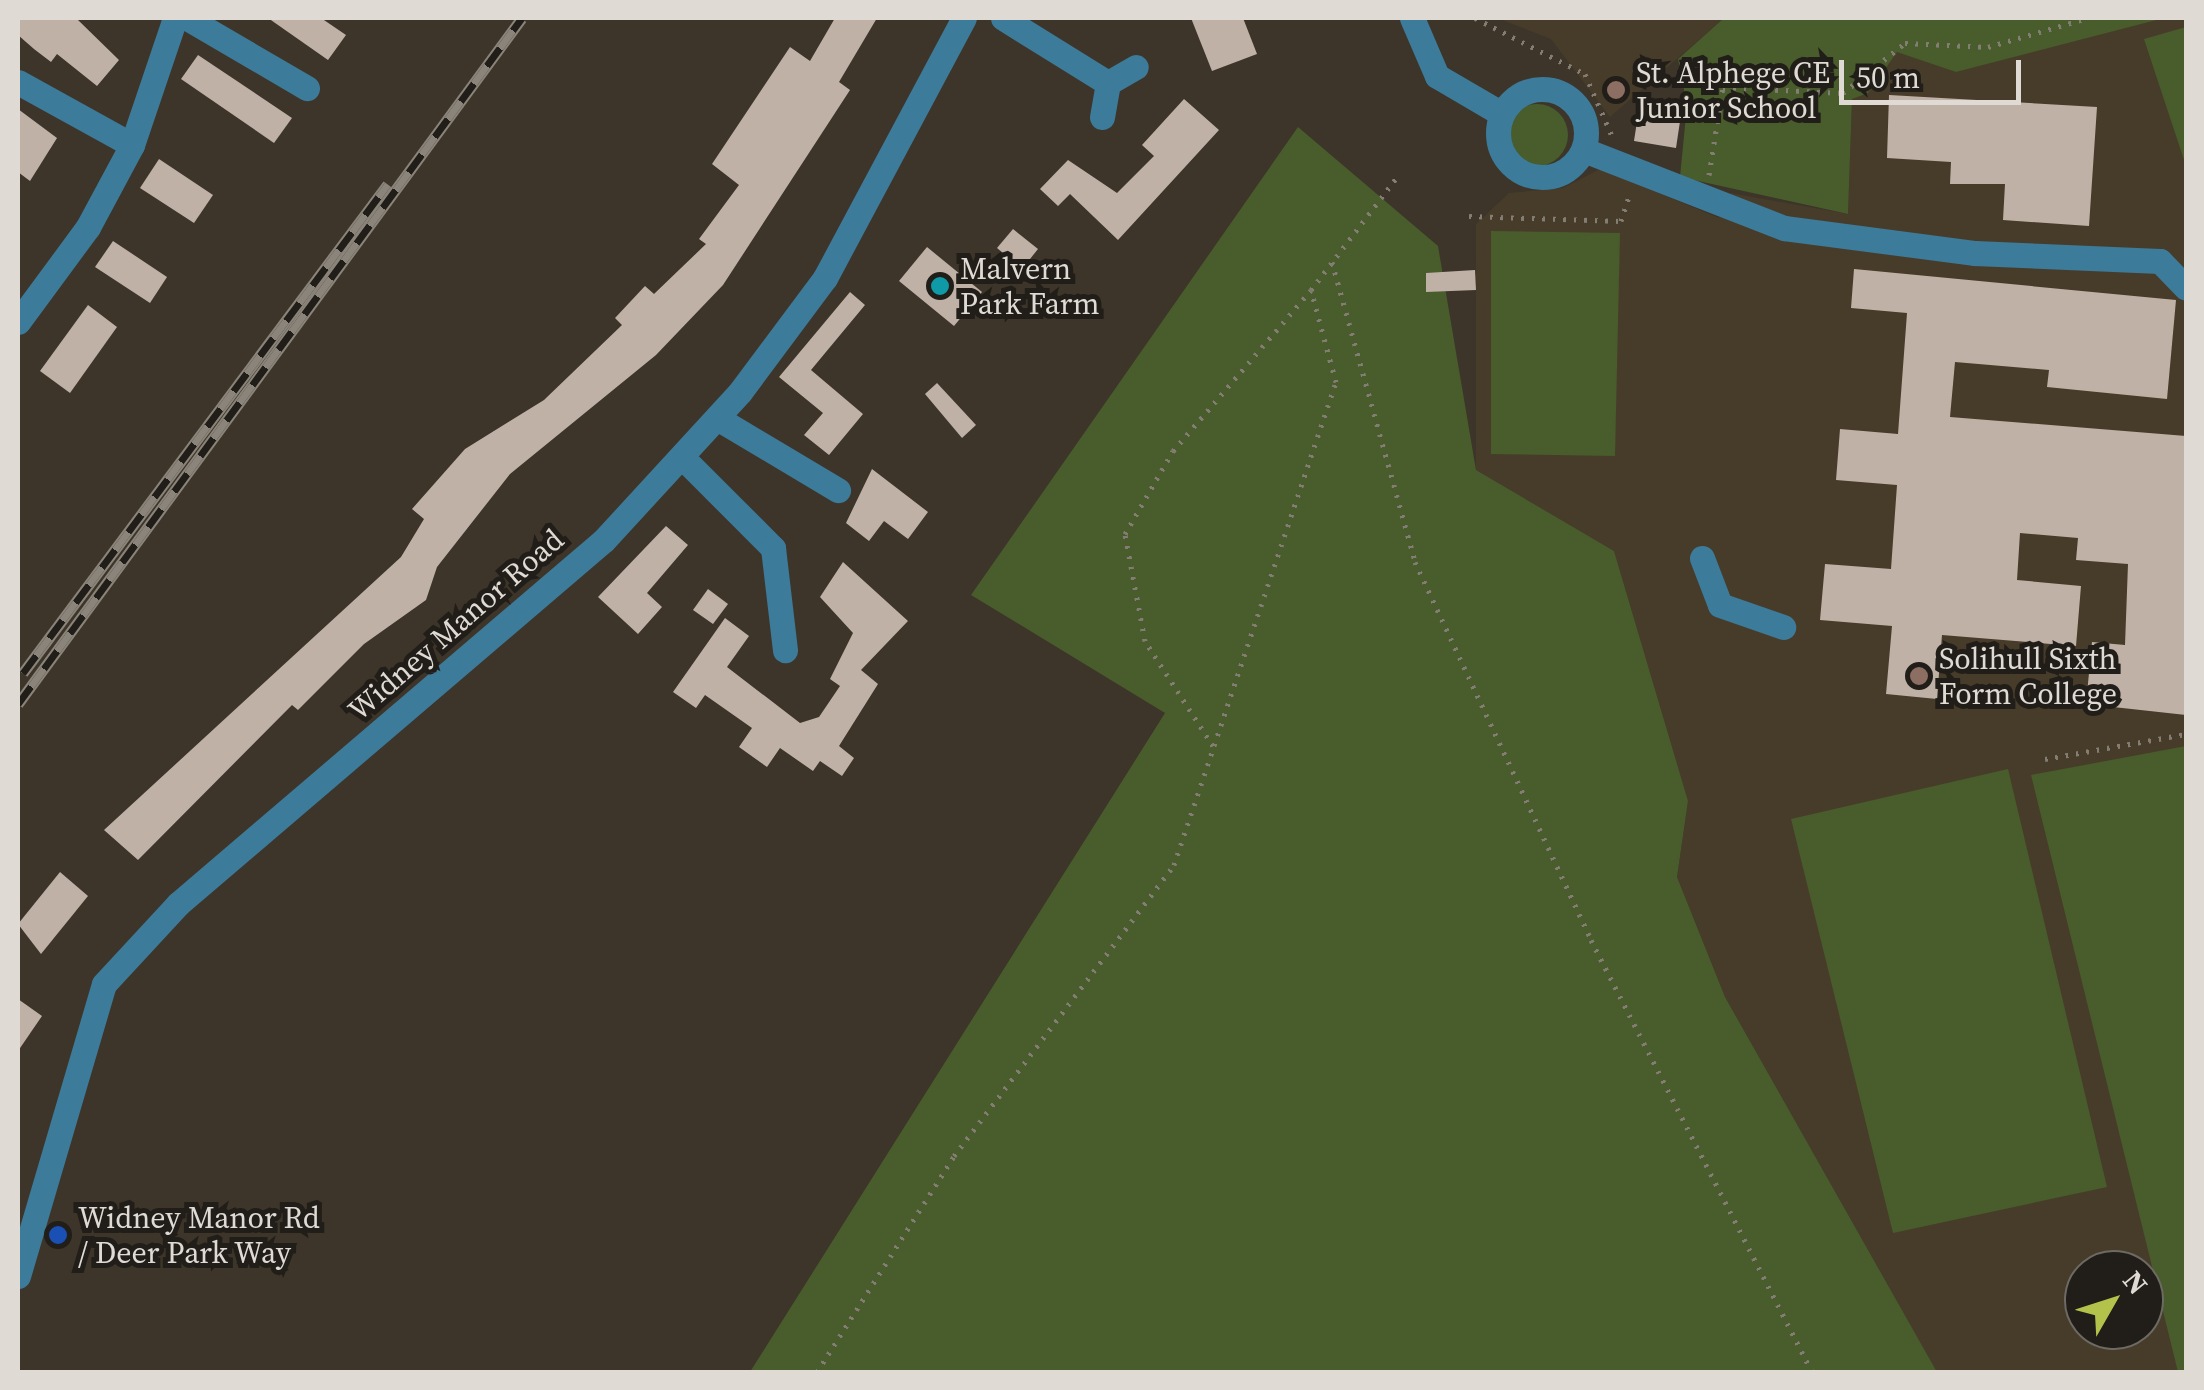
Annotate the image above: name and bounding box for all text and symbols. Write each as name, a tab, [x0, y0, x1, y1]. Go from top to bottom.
scale bar	[1844, 40, 2026, 102]
place label: St. Alphege CE Junior School	[1636, 55, 1830, 126]
text: 50 m	[1856, 57, 1920, 98]
marker: St. Alphege CE Junior School	[1605, 79, 1627, 101]
place label: Malvern Park Farm	[960, 251, 1100, 322]
marker: Malvern Park Farm	[929, 275, 951, 297]
street label: Widney Manor Road	[341, 522, 571, 728]
place label: Solihull Sixth Form College	[1939, 641, 2117, 712]
marker: Solihull Sixth Form College	[1908, 665, 1930, 687]
place label: Widney Manor Rd / Deer Park Way	[78, 1200, 320, 1270]
marker: Widney Manor Rd / Deer Park Way	[47, 1224, 69, 1246]
north arrow	[2064, 1250, 2164, 1350]
text: N	[2115, 1262, 2157, 1302]

